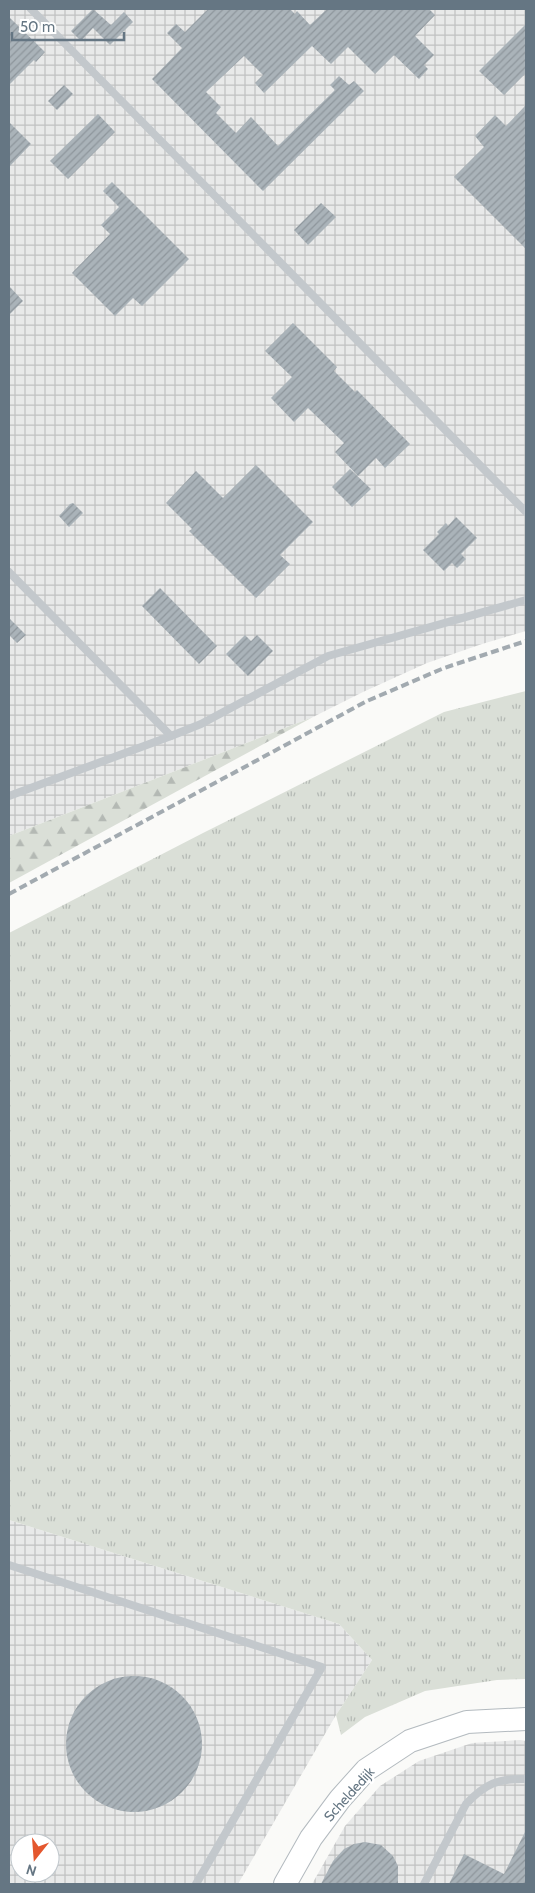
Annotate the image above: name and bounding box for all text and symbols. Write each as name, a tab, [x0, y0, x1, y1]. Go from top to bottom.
scale bar	[12, 10, 125, 42]
text: 50 m	[20, 18, 55, 36]
street label: Scheldedijk	[320, 1762, 379, 1825]
north arrow	[10, 1833, 60, 1883]
text: N	[24, 1860, 39, 1880]

